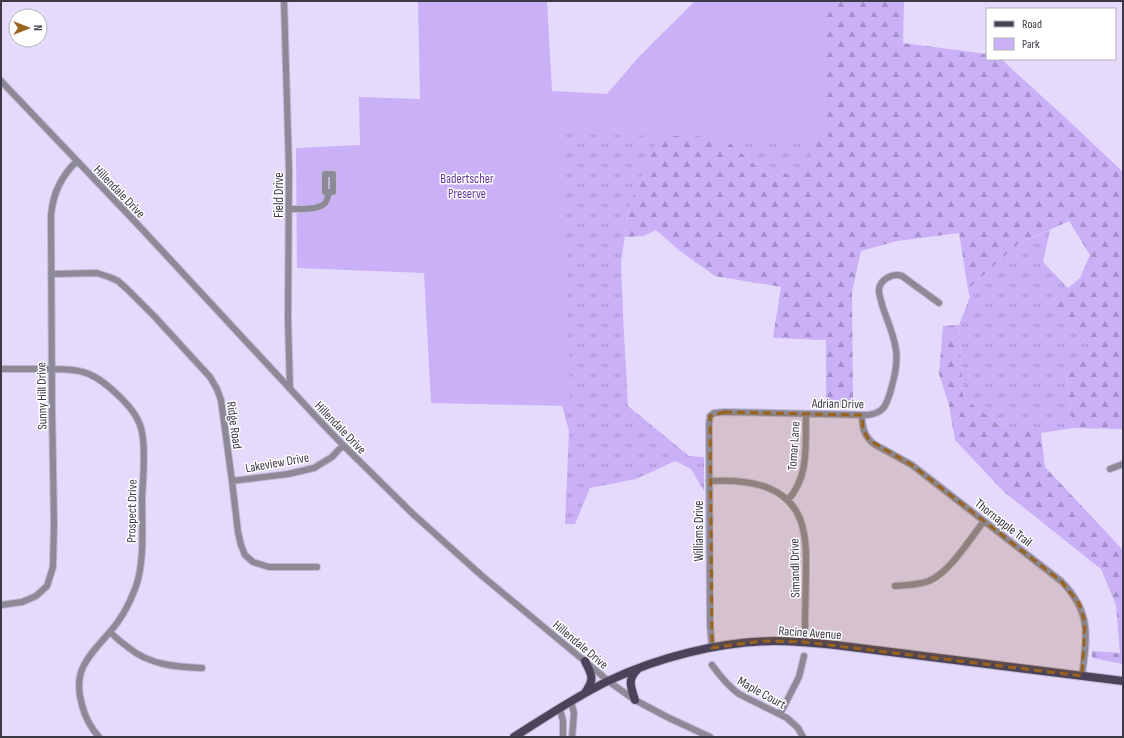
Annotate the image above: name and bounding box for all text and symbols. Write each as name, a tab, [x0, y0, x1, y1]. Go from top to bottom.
north arrow	[8, 8, 48, 48]
legend	[986, 8, 1116, 60]
text: Road	[1022, 17, 1042, 32]
text: N	[31, 25, 44, 31]
text: Park	[1022, 37, 1040, 52]
street label: Hillendale Drive	[90, 162, 148, 222]
park label: Badertscher Preserve	[440, 171, 494, 202]
street label: Field Drive	[271, 172, 287, 218]
street label: Sunny Hill Drive	[33, 362, 51, 430]
street label: Adrian Drive	[811, 396, 864, 412]
street label: Hillendale Drive	[311, 398, 369, 458]
street label: Ridge Road	[223, 400, 245, 450]
street label: Tomar Lane	[784, 421, 804, 471]
street label: Lakeview Drive	[244, 450, 310, 476]
street label: Prospect Drive	[123, 479, 141, 543]
street label: Thornapple Trail	[971, 495, 1035, 550]
street label: Williams Drive	[691, 500, 707, 562]
street label: Simandl Drive	[786, 538, 804, 598]
street label: Hillendale Drive	[549, 617, 611, 673]
street label: Racine Avenue	[778, 623, 842, 643]
street label: Maple Court	[735, 673, 788, 713]

